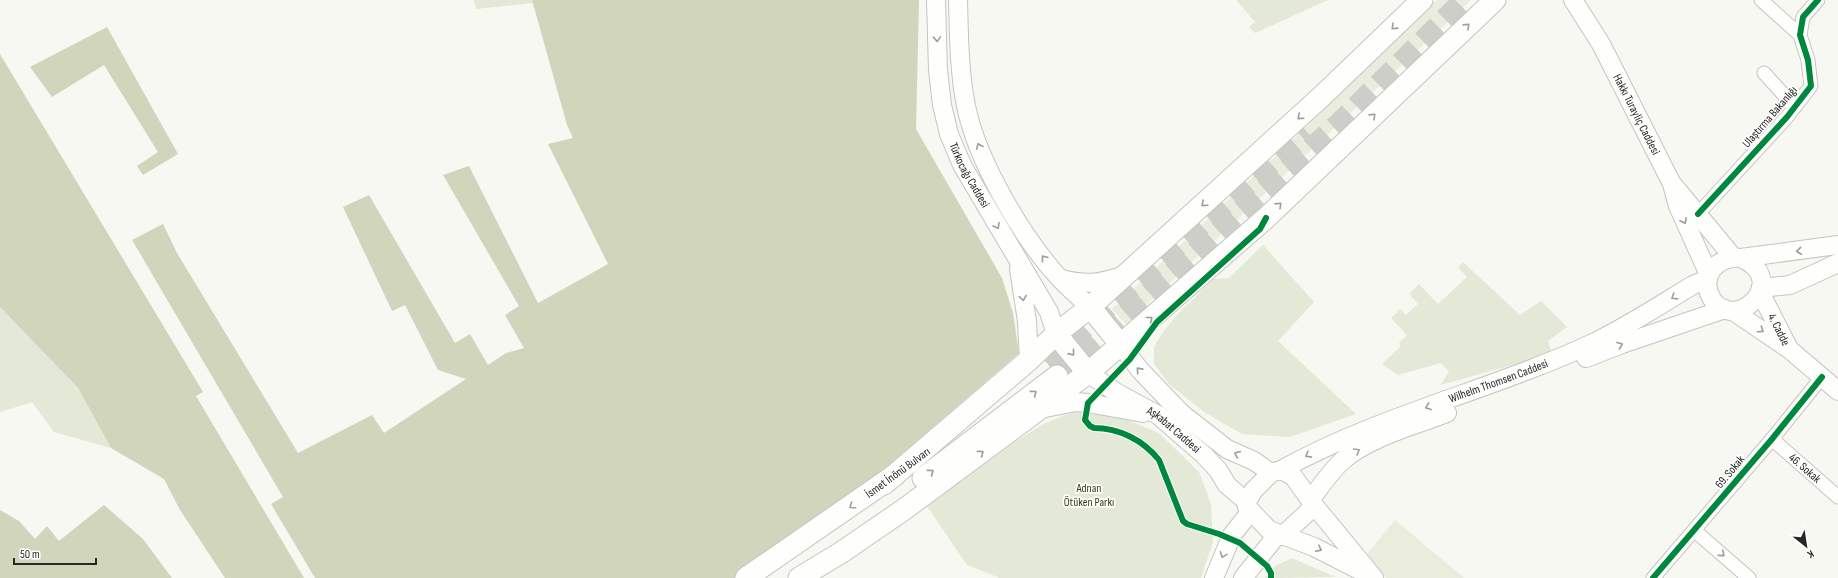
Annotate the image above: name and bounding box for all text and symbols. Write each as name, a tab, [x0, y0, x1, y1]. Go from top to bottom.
one-way arrow	[1391, 22, 1399, 30]
one-way arrow	[1462, 23, 1470, 31]
one-way arrow	[933, 36, 941, 42]
street label: Hakkı Turayliç Caddesi	[1610, 71, 1663, 157]
street label: Ulaştırma Bakanlığı	[1739, 83, 1801, 151]
one-way arrow	[1297, 112, 1305, 119]
one-way arrow	[1368, 113, 1376, 120]
street label: Türkocağı Caddesi	[946, 140, 993, 210]
one-way arrow	[975, 143, 983, 150]
one-way arrow	[1201, 199, 1208, 206]
one-way arrow	[1274, 202, 1282, 210]
one-way arrow	[1679, 216, 1687, 224]
one-way arrow	[993, 222, 1000, 229]
one-way arrow	[1796, 246, 1802, 255]
one-way arrow	[1042, 256, 1049, 263]
one-way arrow	[1671, 292, 1678, 299]
one-way arrow	[1019, 295, 1027, 302]
street label: 4. Cadde	[1765, 311, 1794, 348]
one-way arrow	[1146, 317, 1153, 324]
one-way arrow	[1757, 325, 1764, 333]
one-way arrow	[1616, 341, 1623, 349]
one-way arrow	[1067, 349, 1074, 356]
street label: Wilhelm Thomsen Caddesi	[1447, 356, 1550, 406]
one-way arrow	[1137, 367, 1144, 374]
one-way arrow	[1030, 391, 1037, 398]
street label: Aşkabat Caddesi	[1143, 402, 1204, 456]
one-way arrow	[1425, 403, 1432, 411]
street label: İsmet İnönü Bulvarı	[863, 444, 933, 502]
one-way arrow	[1353, 448, 1360, 455]
one-way arrow	[1304, 450, 1312, 458]
street label: 46. Sokak	[1786, 450, 1825, 487]
one-way arrow	[977, 451, 984, 458]
one-way arrow	[1234, 451, 1242, 459]
street label: 69. Sokak	[1712, 452, 1748, 491]
one-way arrow	[927, 470, 934, 477]
park label: Adnan Ötüken Parkı	[1064, 481, 1114, 510]
one-way arrow	[849, 501, 856, 509]
north arrow	[1786, 526, 1826, 566]
scale bar	[14, 540, 96, 566]
one-way arrow	[1314, 544, 1322, 552]
text: 50 m	[20, 547, 40, 562]
text: K	[1805, 547, 1816, 561]
one-way arrow	[1717, 550, 1725, 557]
one-way arrow	[1220, 552, 1228, 559]

